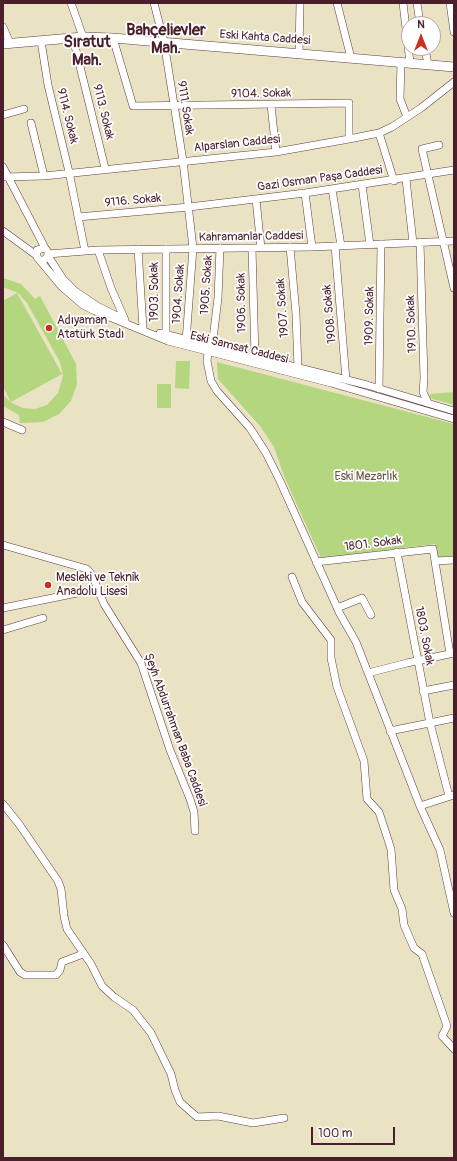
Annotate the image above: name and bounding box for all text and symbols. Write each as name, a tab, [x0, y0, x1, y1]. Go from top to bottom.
north arrow	[401, 16, 441, 56]
text: N	[417, 18, 425, 31]
district label: Bahçelievler Mah.	[126, 21, 206, 59]
street label: Eski Kahta Caddesi	[219, 28, 311, 48]
district label: Sıratut Mah.	[63, 33, 111, 71]
street label: 9111. Sokak	[174, 80, 196, 136]
street label: 9113. Sokak	[89, 83, 117, 141]
street label: 9104. Sokak	[231, 86, 291, 102]
street label: 9114. Sokak	[53, 87, 81, 145]
street label: Alparslan Caddesi	[193, 132, 281, 156]
street label: Gazi Osman Paşa Caddesi	[256, 163, 384, 195]
street label: 9116. Sokak	[104, 191, 162, 211]
street label: Kahramanlar Caddesi	[199, 229, 303, 245]
street label: 1905. Sokak	[198, 255, 216, 315]
street label: 1903. Sokak	[148, 262, 162, 322]
street label: 1904. Sokak	[170, 263, 188, 325]
street label: 1906. Sokak	[234, 273, 250, 333]
street label: 1907. Sokak	[274, 278, 292, 338]
street label: 1908. Sokak	[320, 284, 340, 344]
street label: 1909. Sokak	[362, 286, 378, 346]
street label: 1910. Sokak	[404, 295, 420, 353]
place label: Adıyaman Atatürk Stadı	[57, 314, 124, 342]
marker: Adıyaman Atatürk Stadı	[44, 323, 54, 333]
street label: Eski Samsat Caddesi	[188, 329, 290, 367]
park label: Eski Mezarlık	[334, 470, 398, 484]
street label: 1801. Sokak	[343, 533, 403, 555]
place label: Mesleki ve Teknik Anadolu Lisesi	[56, 571, 139, 599]
marker: Mesleki ve Teknik Anadolu Lisesi	[43, 580, 53, 590]
street label: 1803. Sokak	[411, 605, 437, 667]
street label: Şeyh Abdurrahman Baba Caddesi	[141, 652, 209, 808]
scale bar	[313, 1119, 397, 1145]
text: 100 m	[318, 1126, 352, 1141]

